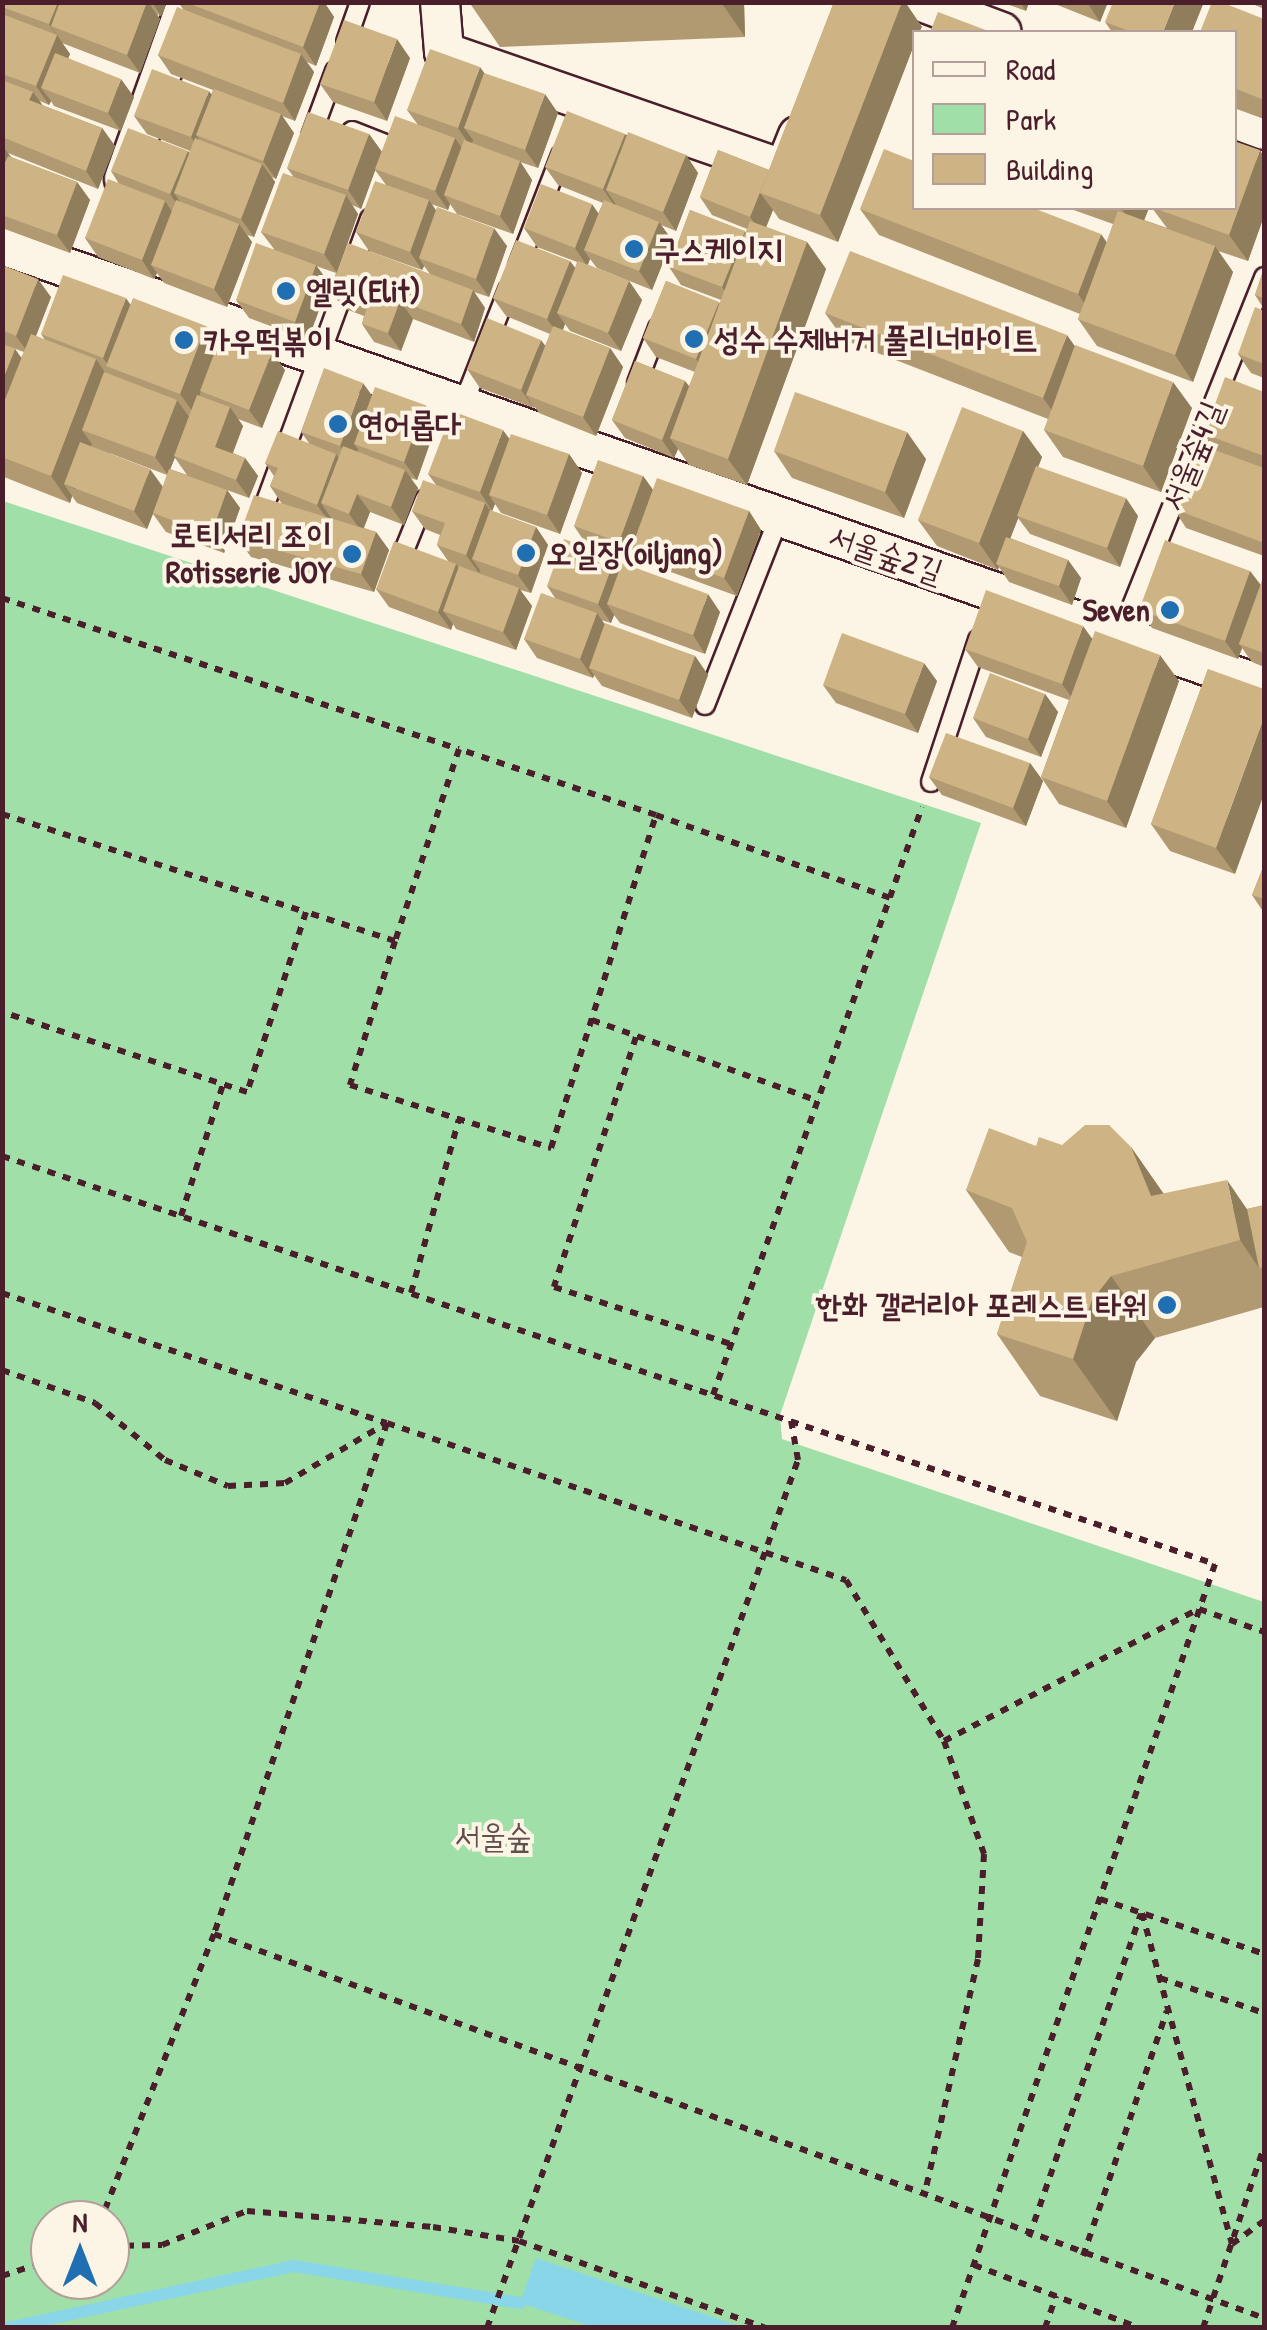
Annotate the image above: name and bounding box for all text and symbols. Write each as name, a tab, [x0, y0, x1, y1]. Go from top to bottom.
legend	[912, 30, 1237, 210]
text: Road	[1006, 49, 1055, 89]
text: Park	[1006, 99, 1056, 139]
text: Building	[1006, 149, 1093, 189]
place label: 구스케이지	[654, 230, 783, 268]
marker: 구스케이지	[623, 238, 645, 260]
place label: 엘릿(Elit)	[306, 272, 421, 310]
marker: 엘릿(Elit)	[275, 280, 297, 302]
place label: 성수 수제버거 풀리너마이트	[714, 320, 1038, 358]
place label: 카우떡볶이	[204, 321, 333, 359]
marker: 성수 수제버거 풀리너마이트	[683, 328, 705, 350]
marker: 카우떡볶이	[173, 329, 195, 351]
street label: 서울숲4길	[1153, 395, 1231, 517]
place label: 연어롭다	[358, 405, 461, 443]
marker: 연어롭다	[327, 413, 349, 435]
place label: 로티서리 조이 Rotisserie JOY	[166, 517, 332, 592]
street label: 서울숲2길	[824, 517, 948, 591]
place label: 오일장(oiljang)	[546, 534, 723, 572]
marker: 오일장(oiljang)	[515, 542, 537, 564]
marker: 로티서리 조이 Rotisserie JOY	[341, 543, 363, 565]
place label: Seven	[1083, 591, 1150, 629]
marker: Seven	[1159, 599, 1181, 621]
place label: 한화 갤러리아 포레스트 타워	[816, 1286, 1147, 1324]
marker: 한화 갤러리아 포레스트 타워	[1156, 1294, 1178, 1316]
park label: 서울숲	[454, 1817, 532, 1855]
north arrow	[30, 2200, 130, 2300]
text: N	[73, 2203, 87, 2241]

